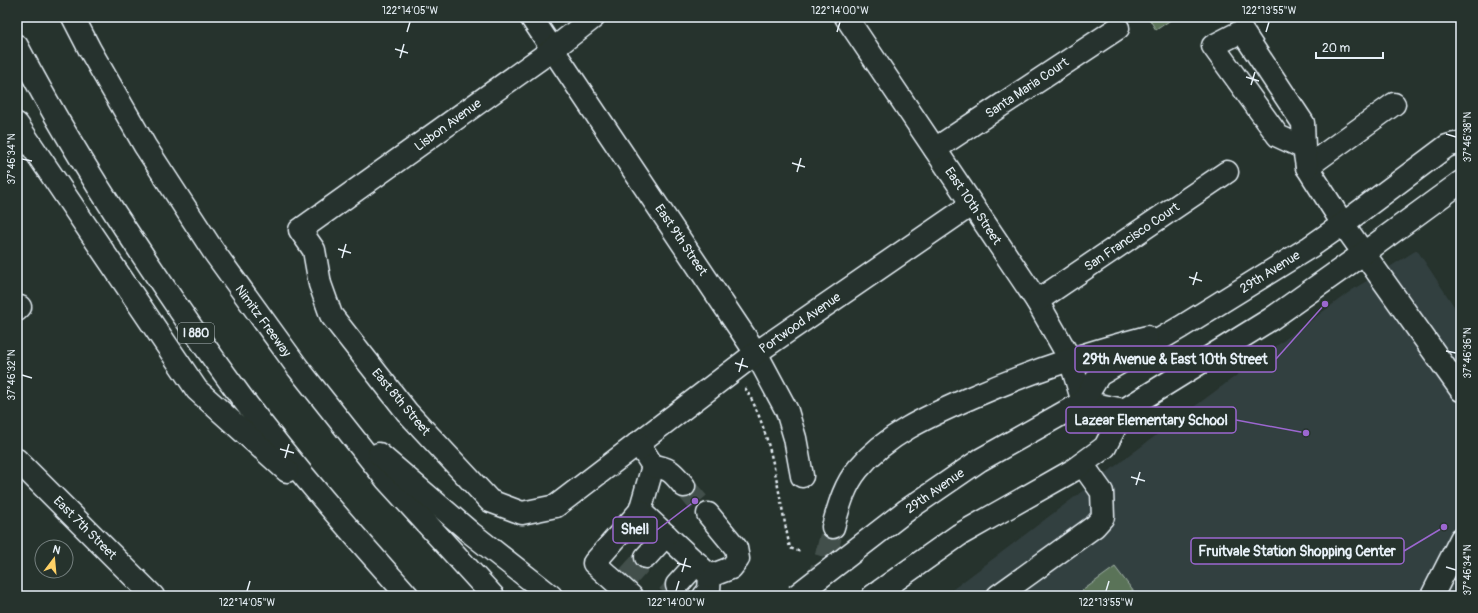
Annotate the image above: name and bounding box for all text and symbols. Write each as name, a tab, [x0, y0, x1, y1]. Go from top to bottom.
text: 122°14'05"W	[382, 5, 438, 17]
text: 122°14'00"W	[811, 5, 869, 17]
text: 122°13'55"W	[1242, 5, 1297, 17]
scale bar	[1316, 34, 1383, 60]
text: 20 m	[1322, 41, 1351, 56]
street label: Santa Maria Court	[982, 54, 1072, 122]
street label: Lisbon Avenue	[411, 95, 485, 155]
text: 37°46'38"N	[1462, 112, 1474, 162]
text: 37°46'34"N	[6, 133, 18, 185]
street label: East 10th Street	[941, 164, 1005, 248]
street label: San Francisco Court	[1081, 199, 1183, 275]
street label: East 9th Street	[651, 201, 711, 279]
street label: 29th Avenue	[1237, 247, 1304, 297]
street label: Nimitz Freeway	[232, 282, 295, 360]
street label: Portwood Avenue	[756, 289, 844, 357]
road number: I 880	[178, 323, 214, 343]
text: 37°46'36"N	[1462, 327, 1474, 379]
callout: 29th Avenue & East 10th Street	[1075, 346, 1276, 372]
text: 37°46'32"N	[6, 349, 18, 400]
text: 29th Avenue & East 10th Street	[1082, 351, 1268, 368]
street label: East 8th Street	[368, 365, 434, 439]
callout: Lazear Elementary School	[1066, 407, 1236, 433]
text: Lazear Elementary School	[1074, 412, 1228, 429]
street label: 29th Avenue	[903, 465, 968, 517]
street label: East 7th Street	[50, 493, 121, 564]
callout: Shell	[613, 517, 657, 543]
text: Shell	[621, 521, 649, 538]
callout: Fruitvale Station Shopping Center	[1191, 538, 1404, 564]
north arrow	[34, 539, 74, 579]
text: N	[51, 543, 63, 557]
text: Fruitvale Station Shopping Center	[1198, 543, 1397, 560]
text: 37°46'34"N	[1462, 544, 1474, 596]
text: 122°14'05"W	[219, 597, 275, 609]
text: 122°14'00"W	[647, 597, 705, 609]
text: 122°13'55"W	[1079, 597, 1134, 609]

